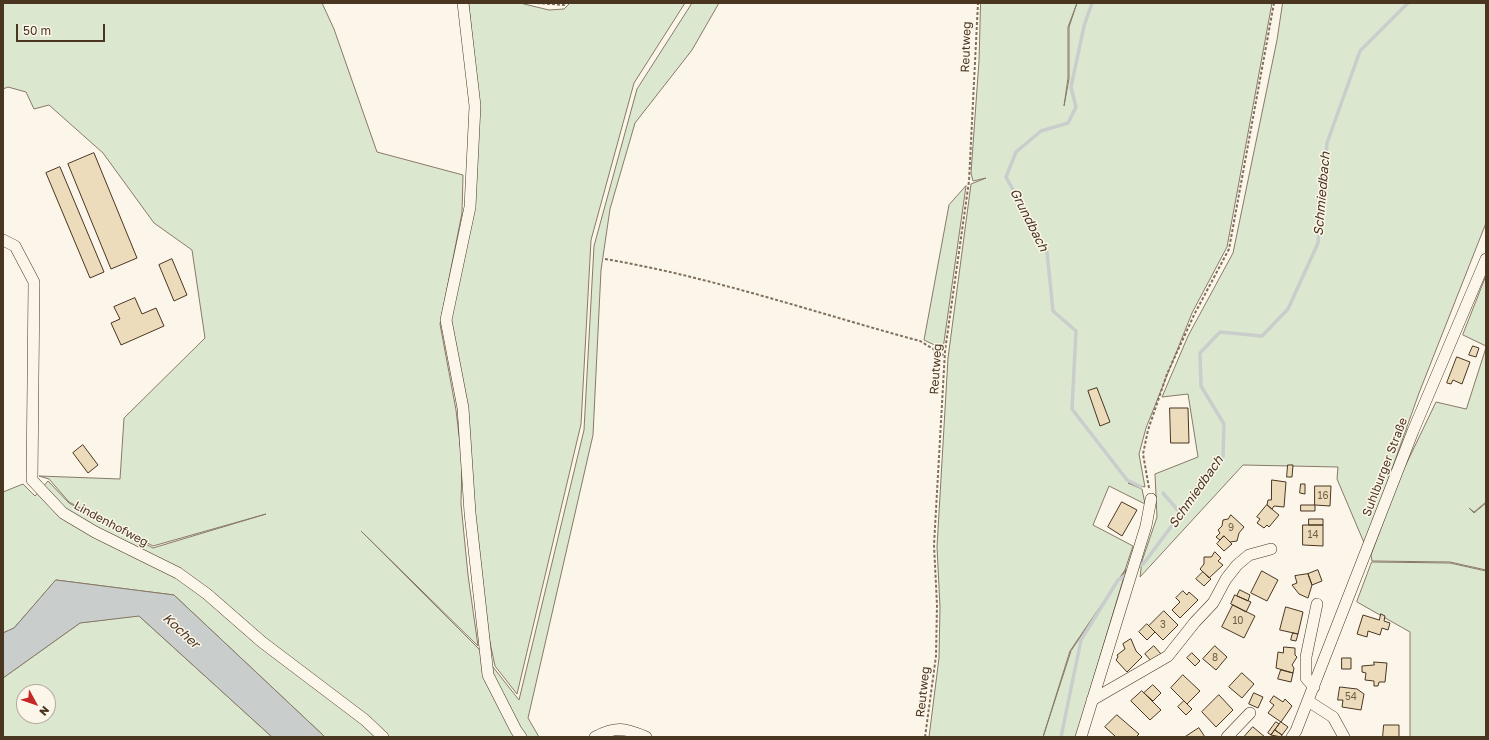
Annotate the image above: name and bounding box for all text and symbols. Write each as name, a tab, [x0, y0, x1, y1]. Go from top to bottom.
scale bar	[18, 16, 107, 42]
street label: Reutweg	[958, 21, 974, 73]
text: 50 m	[23, 23, 51, 38]
water label: Schmiedbach	[1311, 151, 1333, 237]
water label: Grundbach	[1006, 186, 1052, 254]
street label: Reutweg	[927, 343, 945, 395]
street label: Suhlburger Straße	[1359, 415, 1411, 519]
water label: Schmiedbach	[1165, 453, 1227, 531]
house number: 16	[1318, 490, 1328, 502]
street label: Lindenhofweg	[71, 498, 151, 550]
house number: 9	[1228, 522, 1234, 534]
house number: 14	[1308, 529, 1318, 541]
water label: Kocher	[160, 610, 202, 652]
house number: 10	[1232, 615, 1244, 627]
house number: 3	[1160, 619, 1166, 631]
house number: 8	[1212, 652, 1218, 664]
street label: Reutweg	[913, 666, 933, 718]
north arrow	[16, 684, 56, 724]
house number: 54	[1345, 691, 1357, 703]
text: N	[37, 704, 52, 719]

